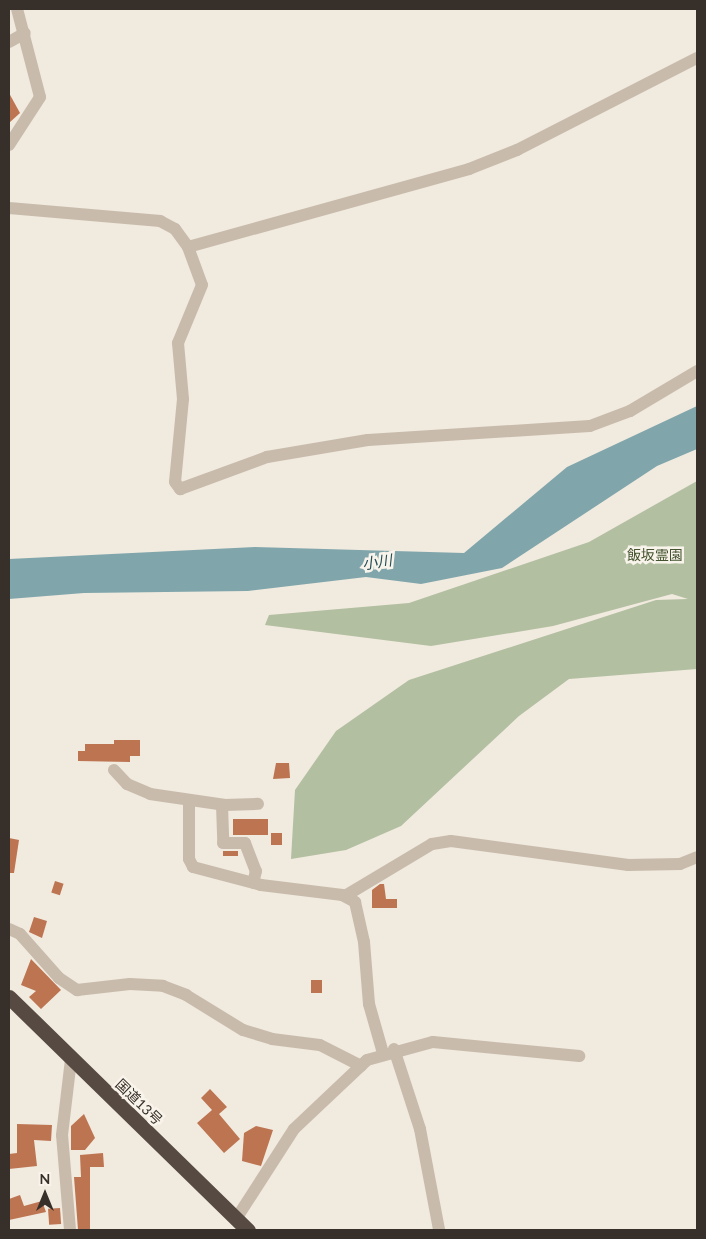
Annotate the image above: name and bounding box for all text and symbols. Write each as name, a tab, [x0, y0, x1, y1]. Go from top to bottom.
park label: 飯坂霊園	[627, 547, 683, 563]
water label: 小川	[361, 551, 393, 573]
street label: 国道13号	[112, 1076, 166, 1128]
north arrow	[20, 1169, 70, 1219]
text: N	[40, 1170, 50, 1187]

